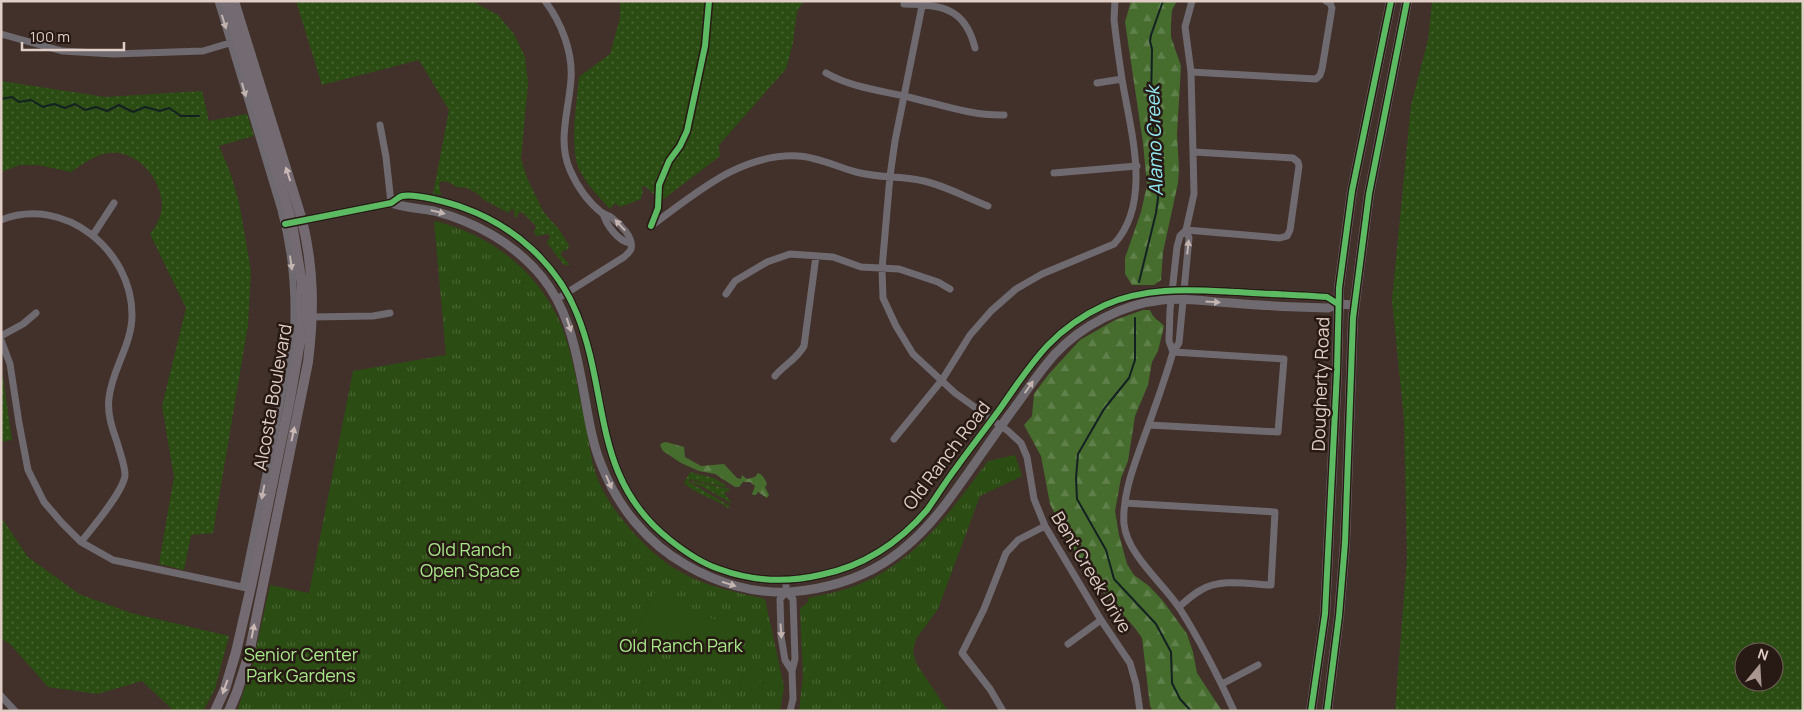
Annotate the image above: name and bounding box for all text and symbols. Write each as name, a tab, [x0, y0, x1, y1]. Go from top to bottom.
one-way arrow	[221, 15, 229, 30]
scale bar	[22, 20, 125, 52]
text: 100 m	[30, 26, 70, 47]
one-way arrow	[241, 82, 249, 97]
water label: Alamo Creek	[1139, 83, 1169, 196]
one-way arrow	[283, 166, 291, 181]
one-way arrow	[431, 209, 446, 217]
one-way arrow	[614, 220, 626, 232]
one-way arrow	[1185, 239, 1193, 255]
one-way arrow	[287, 255, 295, 271]
one-way arrow	[1205, 298, 1221, 306]
street label: Dougherty Road	[1306, 316, 1334, 452]
one-way arrow	[566, 318, 573, 333]
street label: Alcosta Boulevard	[247, 322, 297, 472]
one-way arrow	[1024, 380, 1034, 393]
street label: Old Ranch Road	[897, 396, 995, 514]
one-way arrow	[289, 427, 297, 442]
one-way arrow	[605, 475, 613, 489]
one-way arrow	[259, 485, 267, 500]
street label: Bent Creek Drive	[1046, 507, 1138, 637]
park label: Old Ranch Open Space	[420, 537, 520, 582]
one-way arrow	[722, 581, 737, 588]
one-way arrow	[250, 623, 258, 639]
one-way arrow	[778, 623, 786, 639]
park label: Old Ranch Park	[619, 633, 744, 657]
park label: Senior Center Park Gardens	[244, 642, 359, 687]
north arrow	[1734, 642, 1784, 692]
text: N	[1755, 644, 1771, 665]
one-way arrow	[221, 680, 229, 695]

